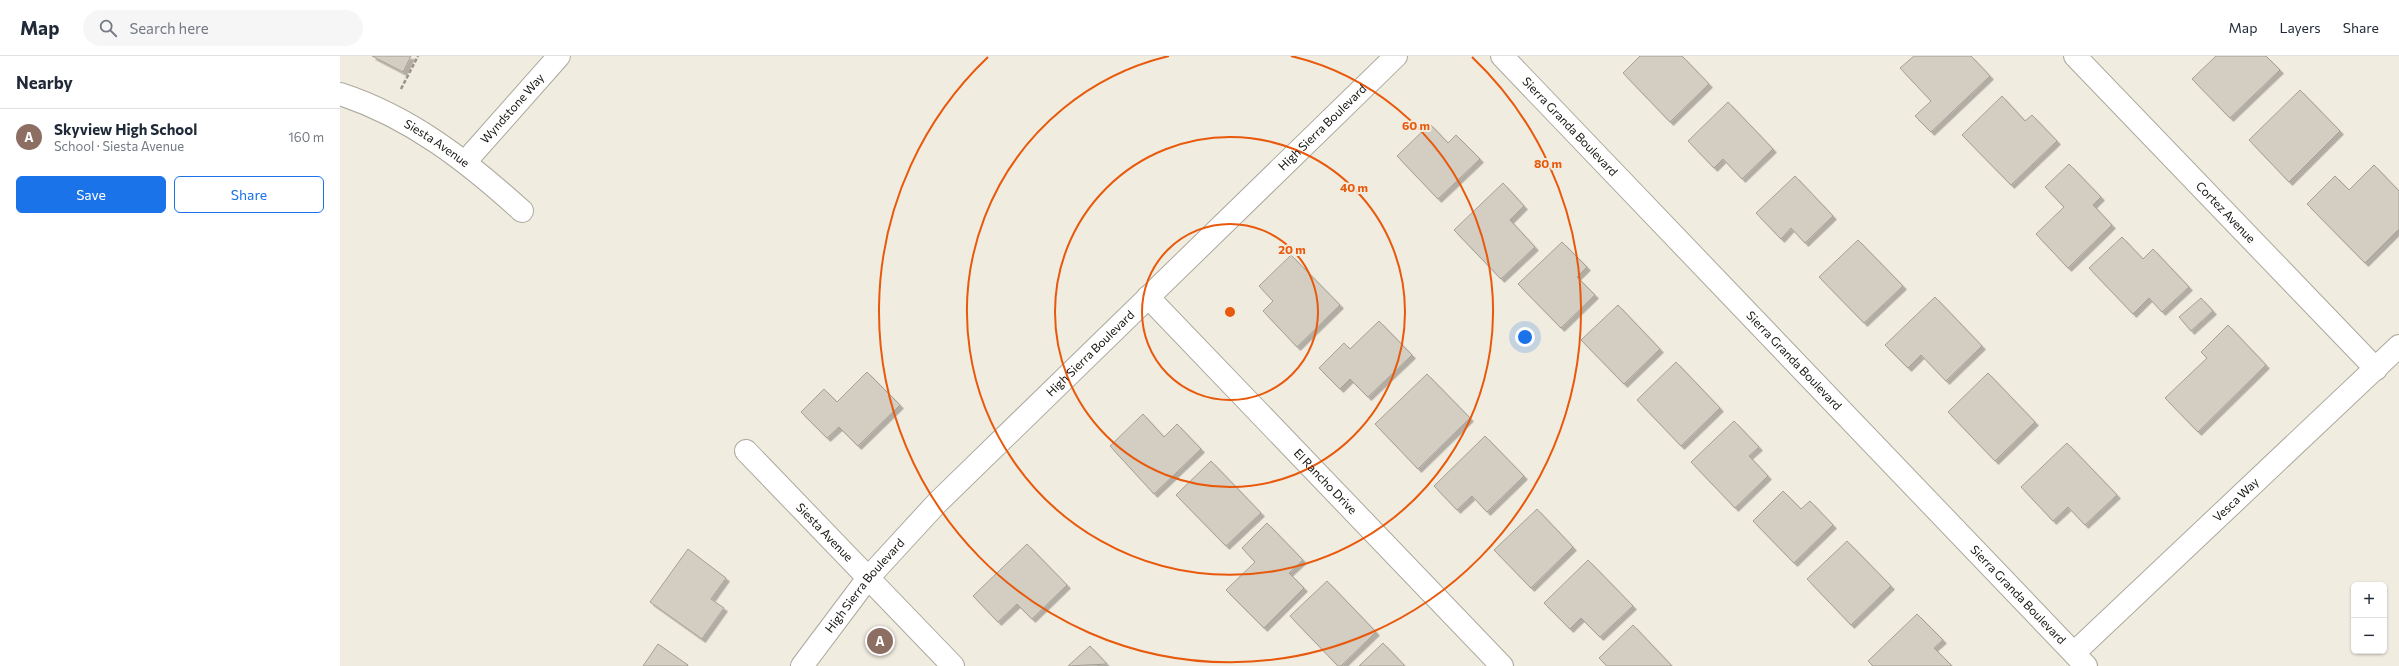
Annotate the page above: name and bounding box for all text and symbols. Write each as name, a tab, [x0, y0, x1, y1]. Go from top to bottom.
search box	[83, 10, 363, 46]
text: Map	[20, 16, 59, 39]
icon: search	[97, 17, 119, 39]
text: Search here	[129, 19, 209, 37]
text: Map	[2229, 19, 2257, 36]
text: Layers	[2279, 19, 2321, 36]
text: Share	[2343, 19, 2379, 36]
street label: Wyndstone Way	[477, 70, 546, 146]
text: Nearby	[16, 72, 73, 93]
street label: Sierra Granda Boulevard	[1520, 74, 1621, 178]
street label: High Sierra Boulevard	[1275, 81, 1369, 173]
street label: Siesta Avenue	[402, 116, 473, 170]
text: 60 m	[1402, 118, 1430, 132]
text: Skyview High School	[54, 120, 197, 138]
text: A	[24, 129, 34, 145]
text: 160 m	[288, 129, 324, 145]
text: School · Siesta Avenue	[54, 138, 184, 154]
text: 80 m	[1534, 156, 1562, 170]
button: Save	[16, 176, 166, 213]
button: Share	[174, 176, 324, 213]
street label: Cortez Avenue	[2193, 178, 2259, 245]
text: 40 m	[1340, 180, 1368, 194]
text: 20 m	[1278, 242, 1306, 256]
centre of rings	[1223, 305, 1237, 319]
street label: High Sierra Boulevard	[1043, 307, 1137, 399]
street label: Sierra Granda Boulevard	[1744, 308, 1845, 413]
your location	[1515, 327, 1535, 347]
street label: El Rancho Drive	[1291, 446, 1360, 517]
street label: Vesca Way	[2210, 474, 2261, 524]
street label: Siesta Avenue	[794, 500, 856, 564]
street label: High Sierra Boulevard	[822, 535, 907, 635]
street label: Sierra Granda Boulevard	[1968, 542, 2069, 647]
map controls	[2351, 582, 2387, 654]
button: +	[2351, 582, 2387, 618]
button: −	[2351, 618, 2387, 654]
pin: A	[867, 626, 893, 656]

